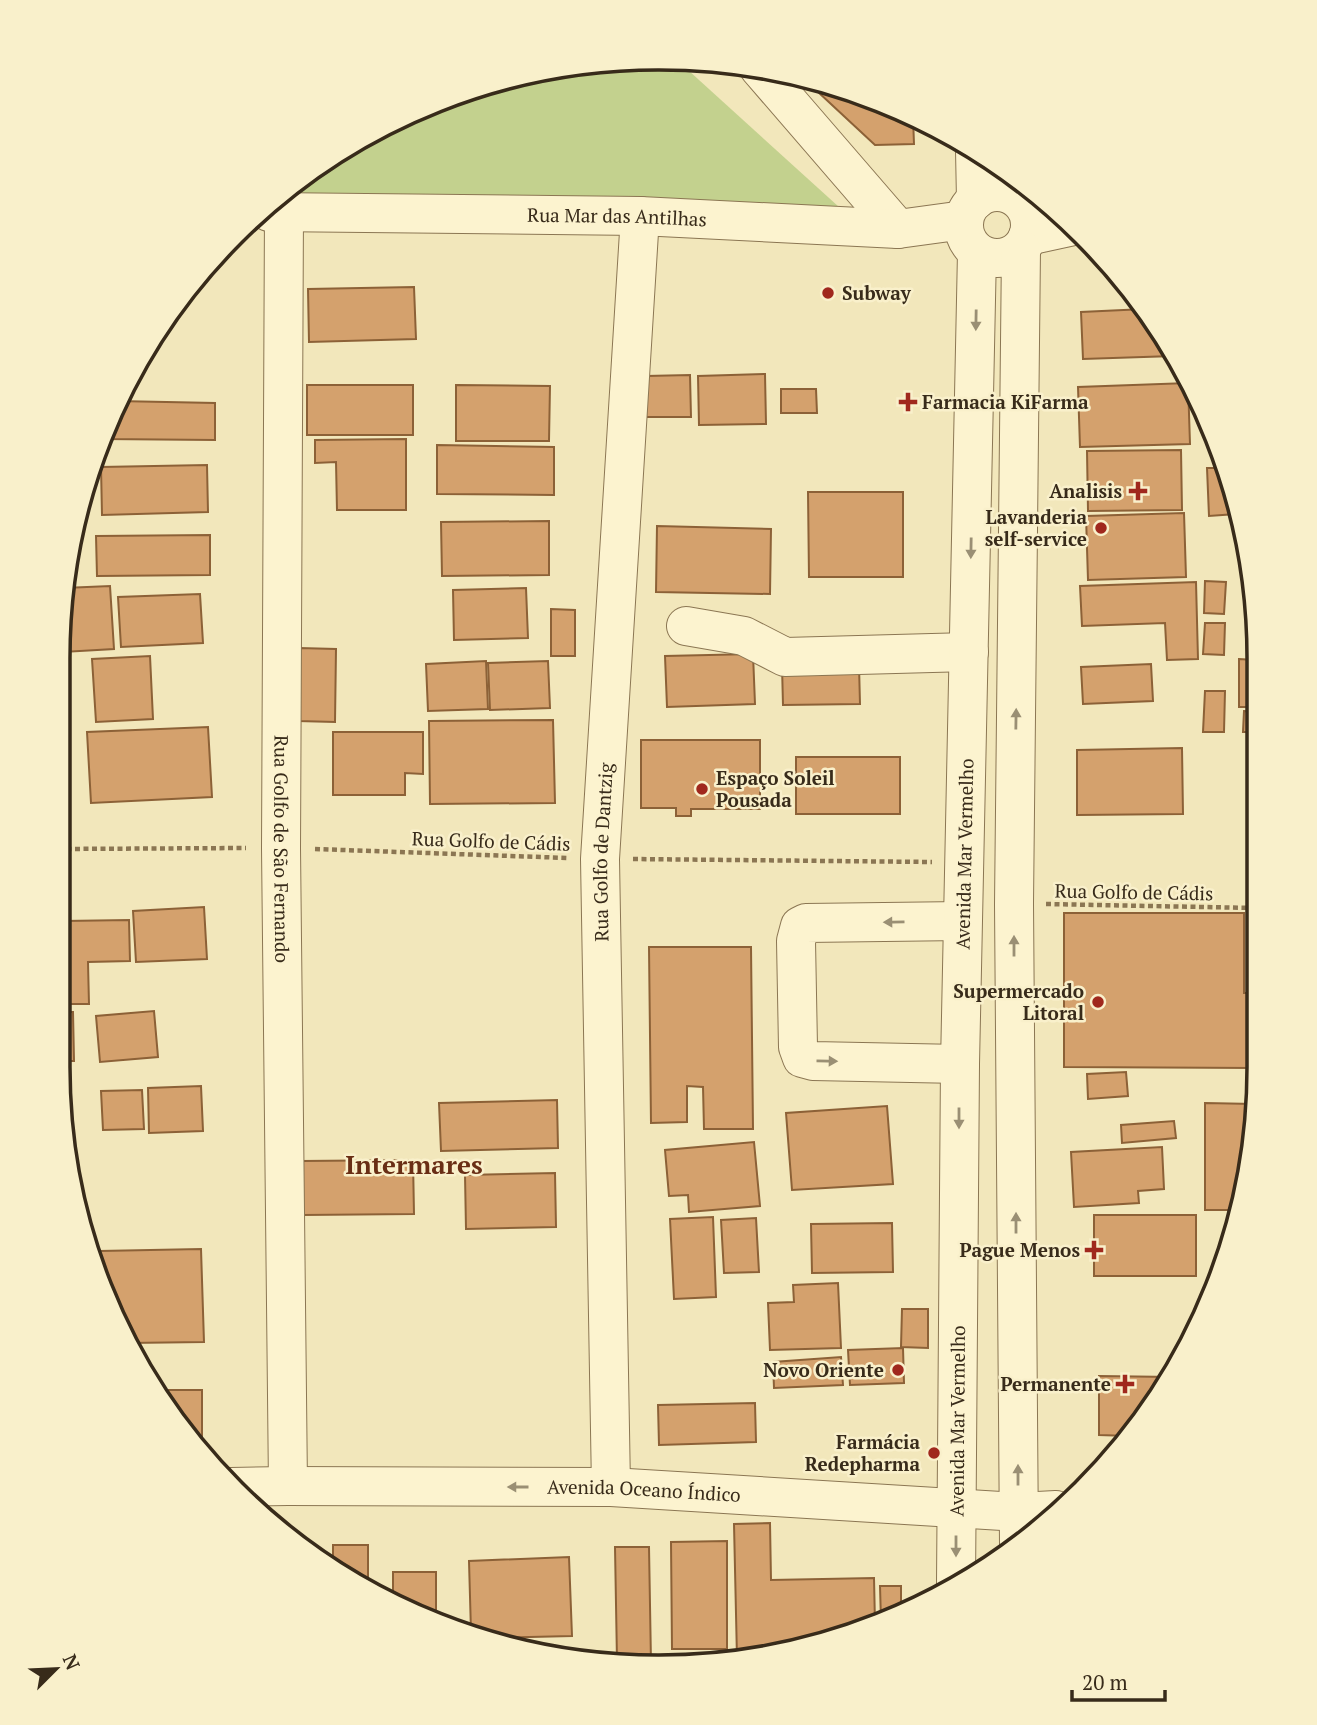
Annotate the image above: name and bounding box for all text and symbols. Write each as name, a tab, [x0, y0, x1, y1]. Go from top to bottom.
street label: Rua Mar das Antilhas	[527, 202, 707, 231]
place label: Subway	[842, 280, 912, 305]
marker: Subway	[820, 285, 836, 301]
one-way arrow	[970, 310, 981, 332]
place label: Farmacia KiFarma	[922, 389, 1089, 414]
marker: Farmacia KiFarma	[900, 394, 916, 410]
place label: Analisis	[1049, 478, 1122, 503]
marker: Analisis	[1128, 481, 1148, 501]
place label: Lavanderia self-service	[985, 504, 1087, 551]
marker: Lavanderia self-service	[1093, 520, 1109, 536]
one-way arrow	[965, 537, 977, 559]
one-way arrow	[1010, 707, 1021, 729]
street label: Rua Golfo de São Fernando	[269, 735, 295, 963]
street label: Avenida Mar Vermelho	[949, 758, 978, 950]
street label: Rua Golfo de Dantzig	[587, 761, 618, 942]
place label: Espaço Soleil Pousada	[716, 765, 835, 812]
marker: Espaço Soleil Pousada	[694, 781, 710, 797]
street label: Rua Golfo de Cádis	[411, 825, 571, 856]
street label: Rua Golfo de Cádis	[1054, 878, 1214, 905]
one-way arrow	[883, 916, 905, 927]
one-way arrow	[1008, 935, 1020, 957]
place label: Supermercado Litoral	[953, 978, 1084, 1025]
marker: Supermercado Litoral	[1090, 994, 1106, 1010]
one-way arrow	[816, 1055, 838, 1067]
one-way arrow	[953, 1107, 965, 1129]
district label: Intermares	[345, 1147, 483, 1181]
one-way arrow	[1010, 1211, 1022, 1233]
place label: Pague Menos	[960, 1237, 1080, 1262]
marker: Pague Menos	[1086, 1242, 1102, 1258]
street label: Avenida Mar Vermelho	[944, 1325, 970, 1517]
place label: Novo Oriente	[763, 1357, 884, 1382]
marker: Novo Oriente	[890, 1362, 906, 1378]
place label: Permanente	[1000, 1371, 1111, 1396]
marker: Permanente	[1117, 1376, 1133, 1392]
place label: Farmácia Redepharma	[805, 1429, 920, 1476]
marker: Farmácia Redepharma	[926, 1445, 942, 1461]
one-way arrow	[1013, 1463, 1024, 1485]
street label: Avenida Oceano Índico	[547, 1474, 741, 1507]
one-way arrow	[507, 1481, 529, 1493]
one-way arrow	[950, 1535, 962, 1557]
north arrow	[21, 1634, 91, 1704]
text: N	[58, 1650, 87, 1674]
scale bar	[1072, 1658, 1165, 1702]
text: 20 m	[1082, 1668, 1128, 1696]

